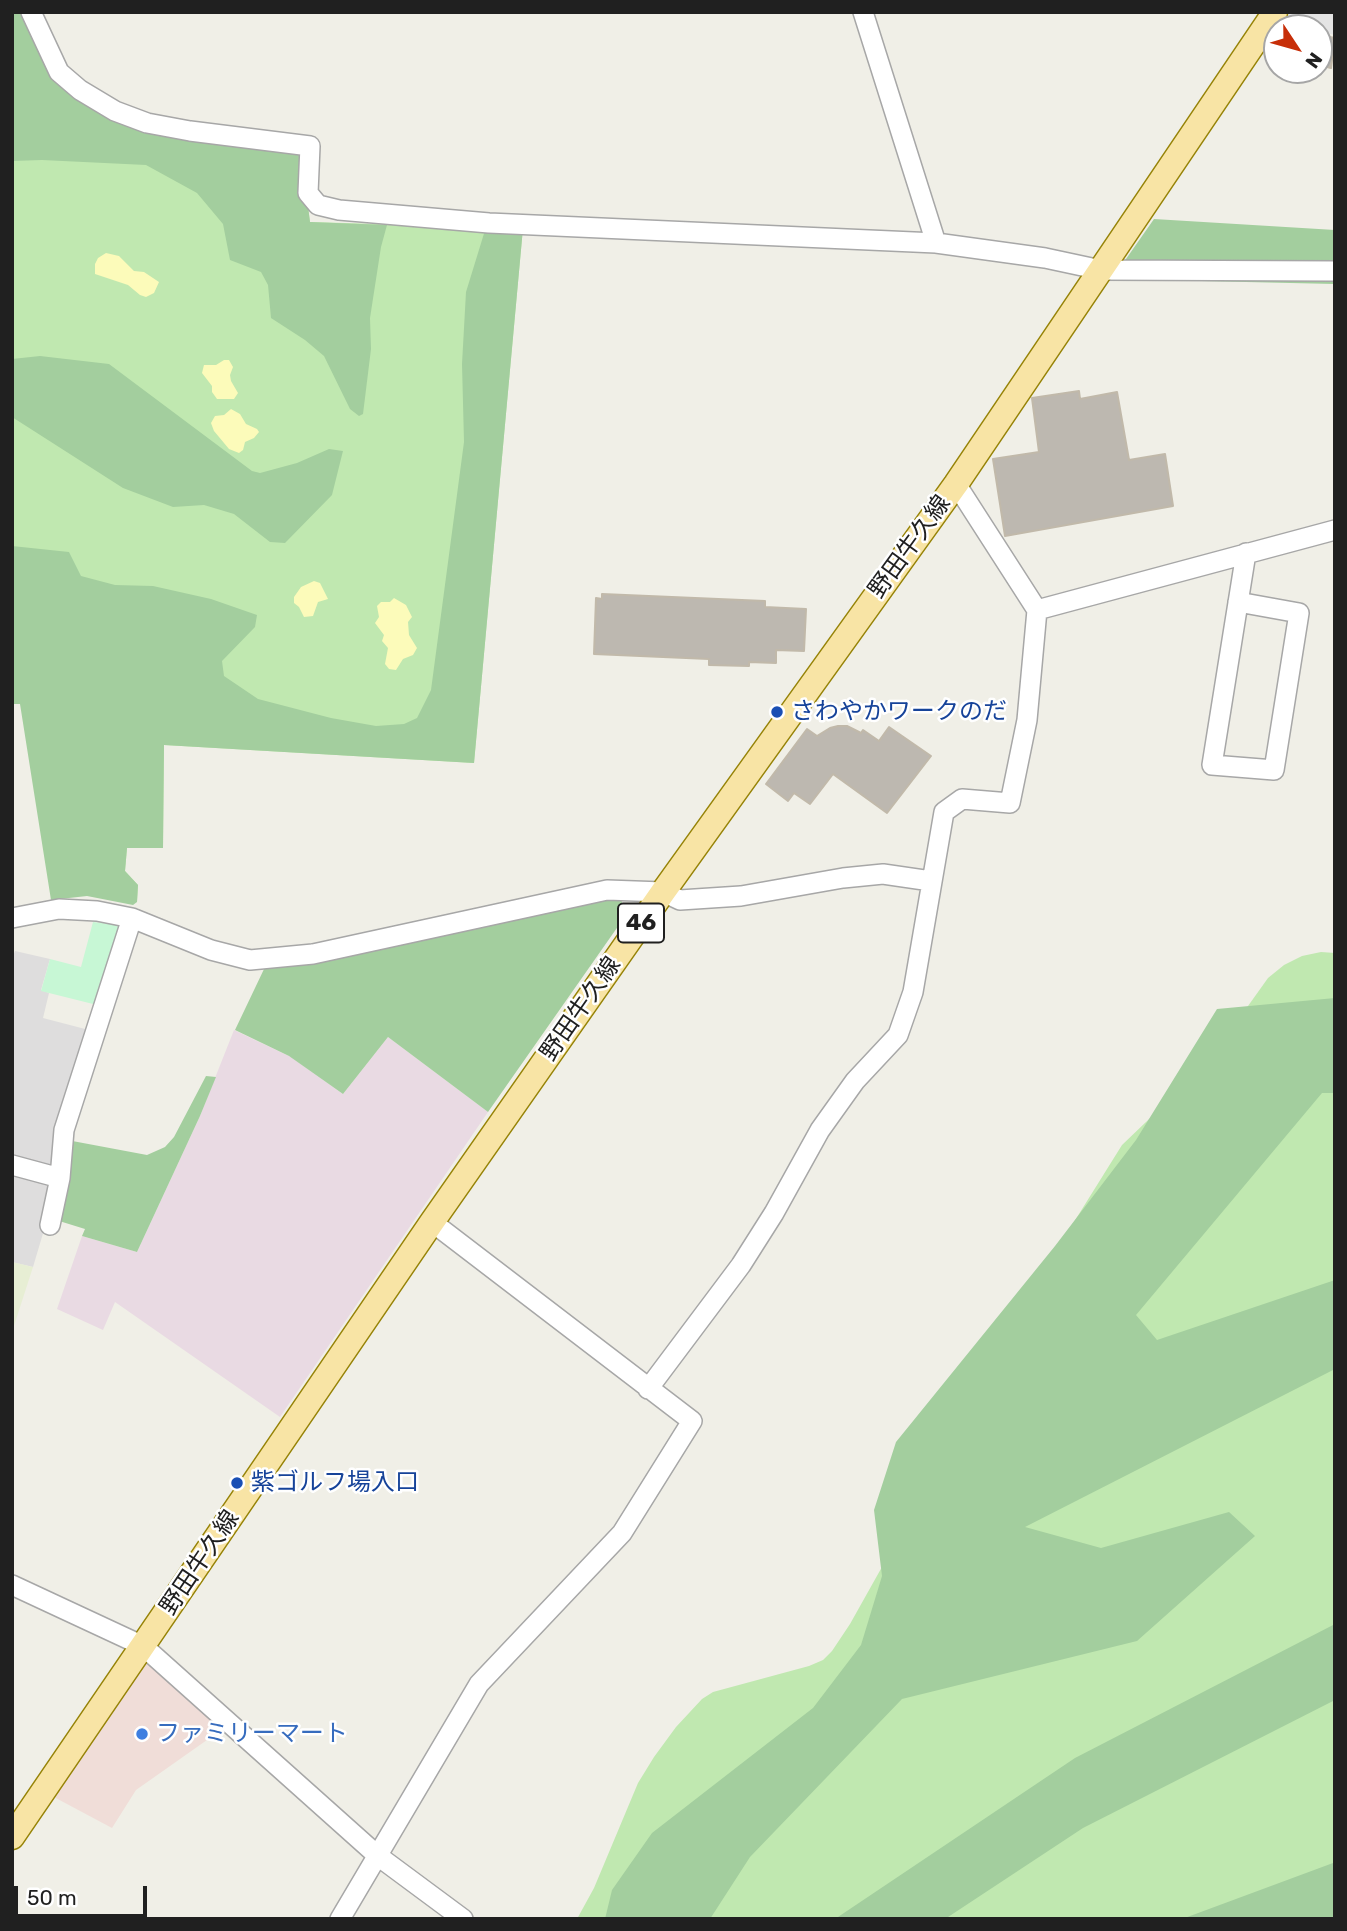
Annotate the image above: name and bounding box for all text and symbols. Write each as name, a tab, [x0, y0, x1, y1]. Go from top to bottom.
north arrow	[1263, 14, 1333, 84]
text: N	[1300, 48, 1327, 73]
street label: 野田牛久線	[863, 490, 957, 604]
place label: さわやかワークのだ	[791, 698, 1007, 726]
marker: さわやかワークのだ	[769, 704, 785, 720]
road number: 46	[618, 904, 664, 942]
street label: 野田牛久線	[535, 952, 627, 1066]
place label: 紫ゴルフ場入口	[251, 1469, 419, 1497]
marker: 紫ゴルフ場入口	[229, 1475, 245, 1491]
street label: 野田牛久線	[155, 1505, 245, 1621]
place label: ファミリーマート	[156, 1720, 348, 1748]
marker: ファミリーマート	[134, 1726, 150, 1742]
scale bar	[18, 1871, 150, 1915]
text: 50 m	[27, 1885, 77, 1910]

